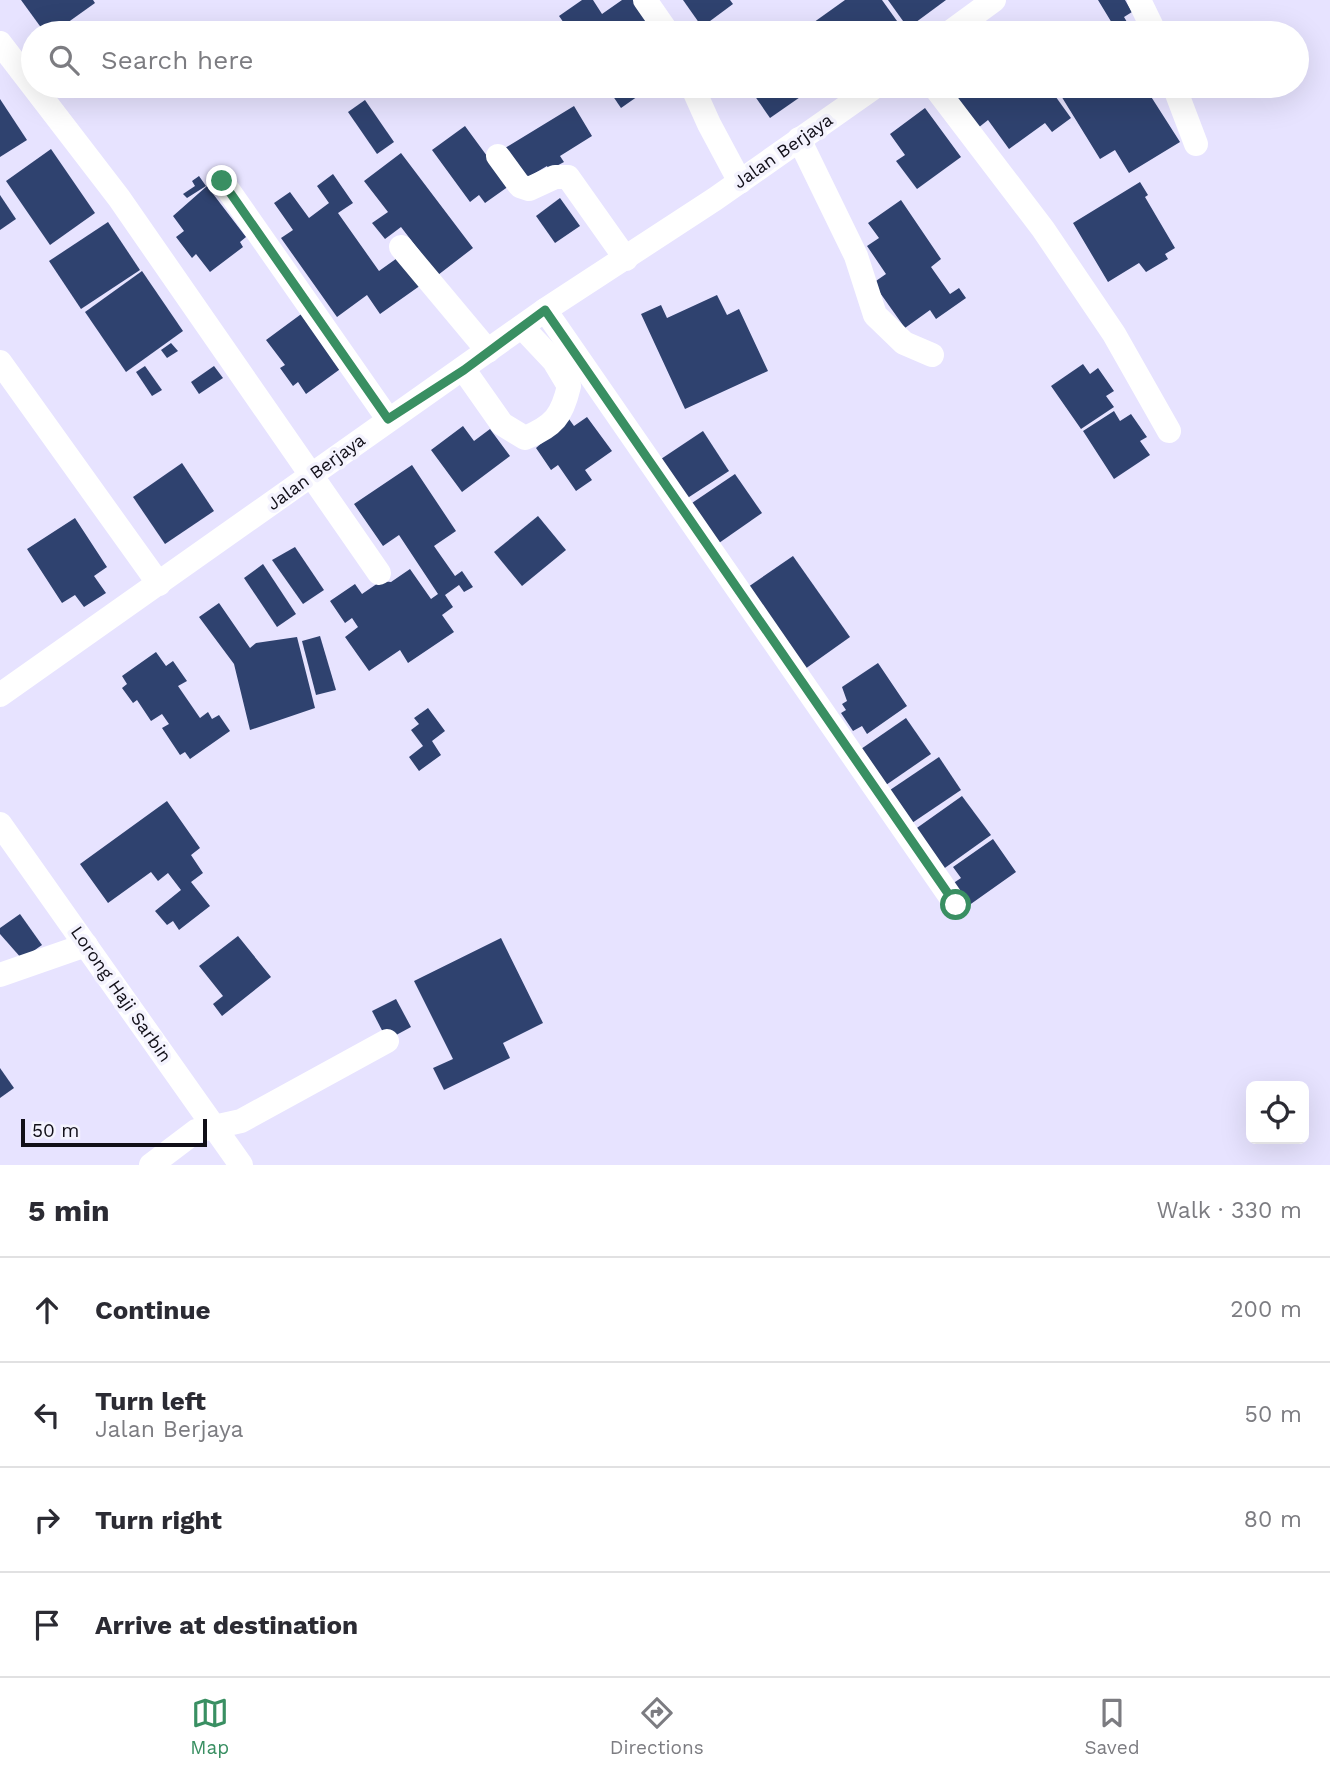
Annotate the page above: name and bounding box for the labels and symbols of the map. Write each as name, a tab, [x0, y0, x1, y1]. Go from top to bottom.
street label: Jalan Berjaya	[729, 109, 836, 193]
route end	[206, 165, 237, 196]
street label: Jalan Berjaya	[263, 429, 369, 514]
route start	[940, 889, 971, 920]
street label: Lorong Haji Sarbin	[67, 922, 176, 1066]
scale bar	[21, 1116, 206, 1148]

